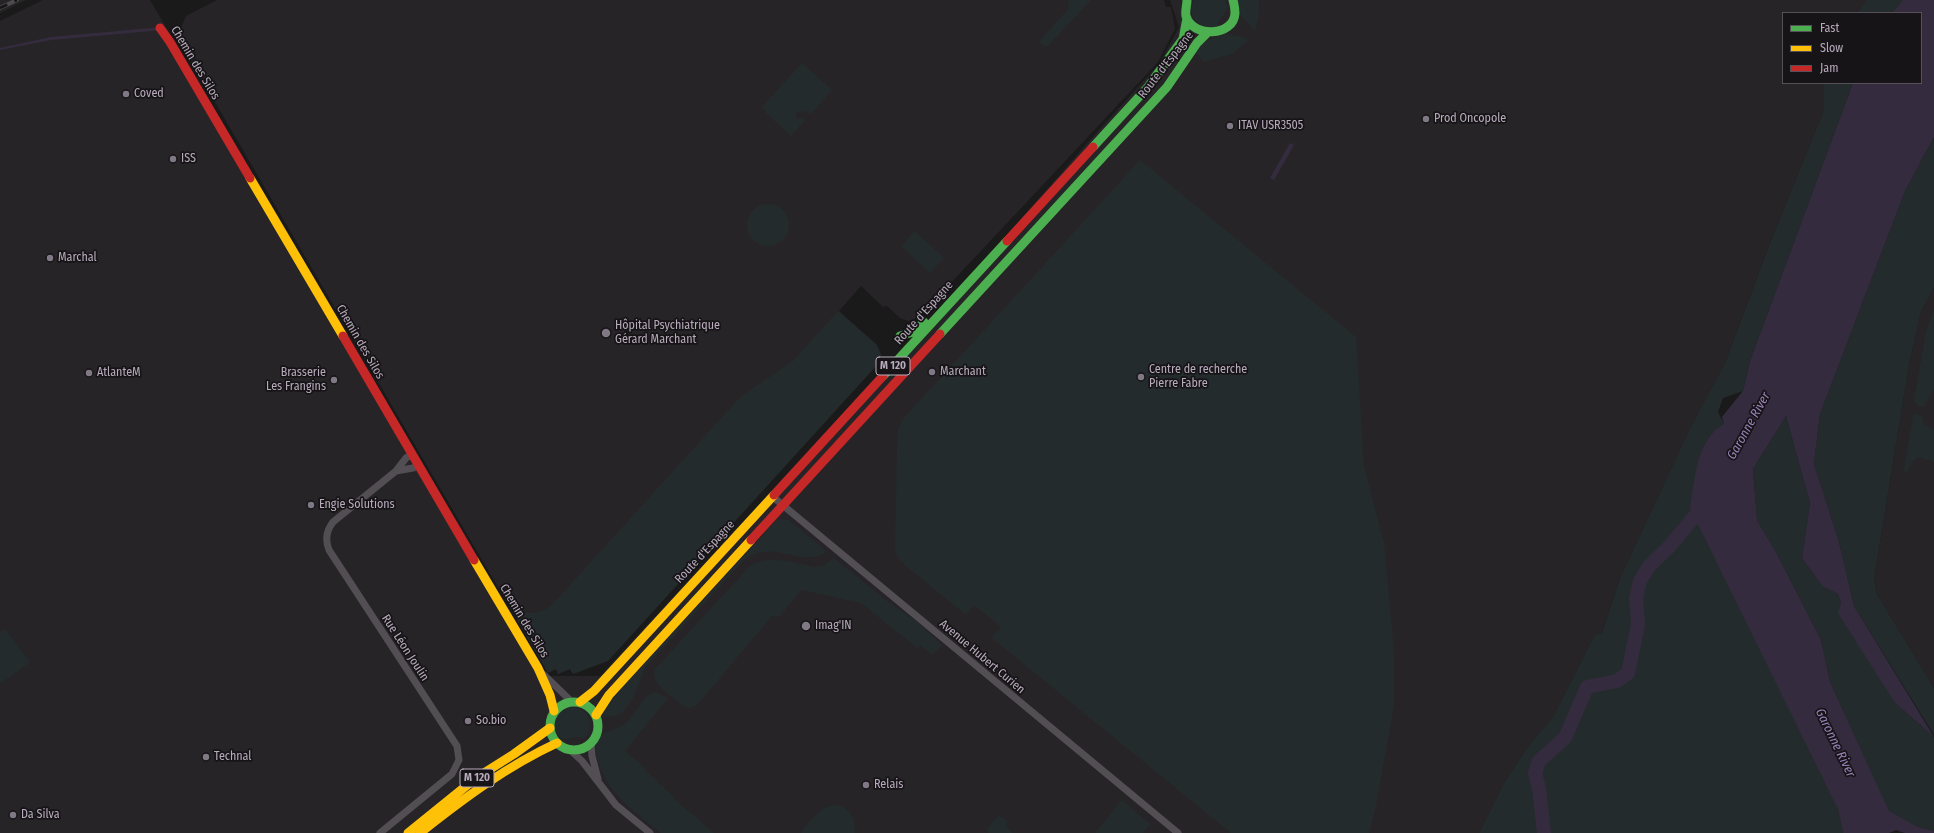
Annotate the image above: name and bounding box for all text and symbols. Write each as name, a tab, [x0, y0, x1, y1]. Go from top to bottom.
legend	[1782, 12, 1922, 84]
text: Fast	[1820, 21, 1839, 35]
street label: Chemin des Silos	[167, 24, 223, 102]
street label: Route d'Espagne	[1135, 29, 1197, 101]
text: Slow	[1820, 41, 1843, 55]
text: Jam	[1820, 61, 1838, 75]
place label: Coved	[134, 87, 164, 101]
marker: Coved	[121, 89, 131, 99]
place label: Prod Oncopole	[1434, 112, 1506, 126]
marker: Prod Oncopole	[1421, 114, 1431, 124]
place label: ITAV USR3505	[1238, 119, 1303, 133]
marker: ITAV USR3505	[1225, 121, 1235, 131]
place label: ISS	[181, 152, 196, 166]
marker: ISS	[168, 154, 178, 164]
place label: Marchal	[58, 251, 97, 265]
marker: Marchal	[45, 253, 55, 263]
street label: Route d'Espagne	[892, 278, 956, 348]
street label: Chemin des Silos	[333, 302, 387, 382]
place label: Hôpital Psychiatrique Gérard Marchant	[615, 319, 720, 347]
marker: Hôpital Psychiatrique Gérard Marchant	[600, 327, 612, 339]
road number: M 120	[876, 357, 910, 375]
place label: Centre de recherche Pierre Fabre	[1149, 363, 1247, 391]
place label: Marchant	[940, 365, 986, 379]
place label: AtlanteM	[97, 366, 141, 380]
place label: Brasserie Les Frangins	[266, 366, 326, 394]
marker: Marchant	[927, 367, 937, 377]
marker: AtlanteM	[84, 368, 94, 378]
marker: Centre de recherche Pierre Fabre	[1136, 372, 1146, 382]
marker: Brasserie Les Frangins	[329, 375, 339, 385]
water label: Garonne River	[1724, 390, 1774, 462]
place label: Engie Solutions	[319, 498, 395, 512]
marker: Engie Solutions	[306, 500, 316, 510]
street label: Route d'Espagne	[672, 518, 738, 586]
street label: Chemin des Silos	[496, 582, 552, 660]
street label: Rue Léon Joulin	[378, 612, 432, 684]
street label: Avenue Hubert Curien	[936, 617, 1028, 697]
place label: Imag'IN	[815, 619, 852, 633]
marker: Imag'IN	[800, 620, 812, 632]
water label: Garonne River	[1812, 706, 1858, 780]
place label: So.bio	[476, 714, 506, 728]
marker: So.bio	[463, 716, 473, 726]
place label: Technal	[214, 750, 252, 764]
marker: Technal	[201, 752, 211, 762]
road number: M 120	[460, 769, 494, 787]
place label: Relais	[874, 778, 903, 792]
marker: Relais	[861, 780, 871, 790]
place label: Da Silva	[21, 808, 60, 822]
marker: Da Silva	[8, 810, 18, 820]

